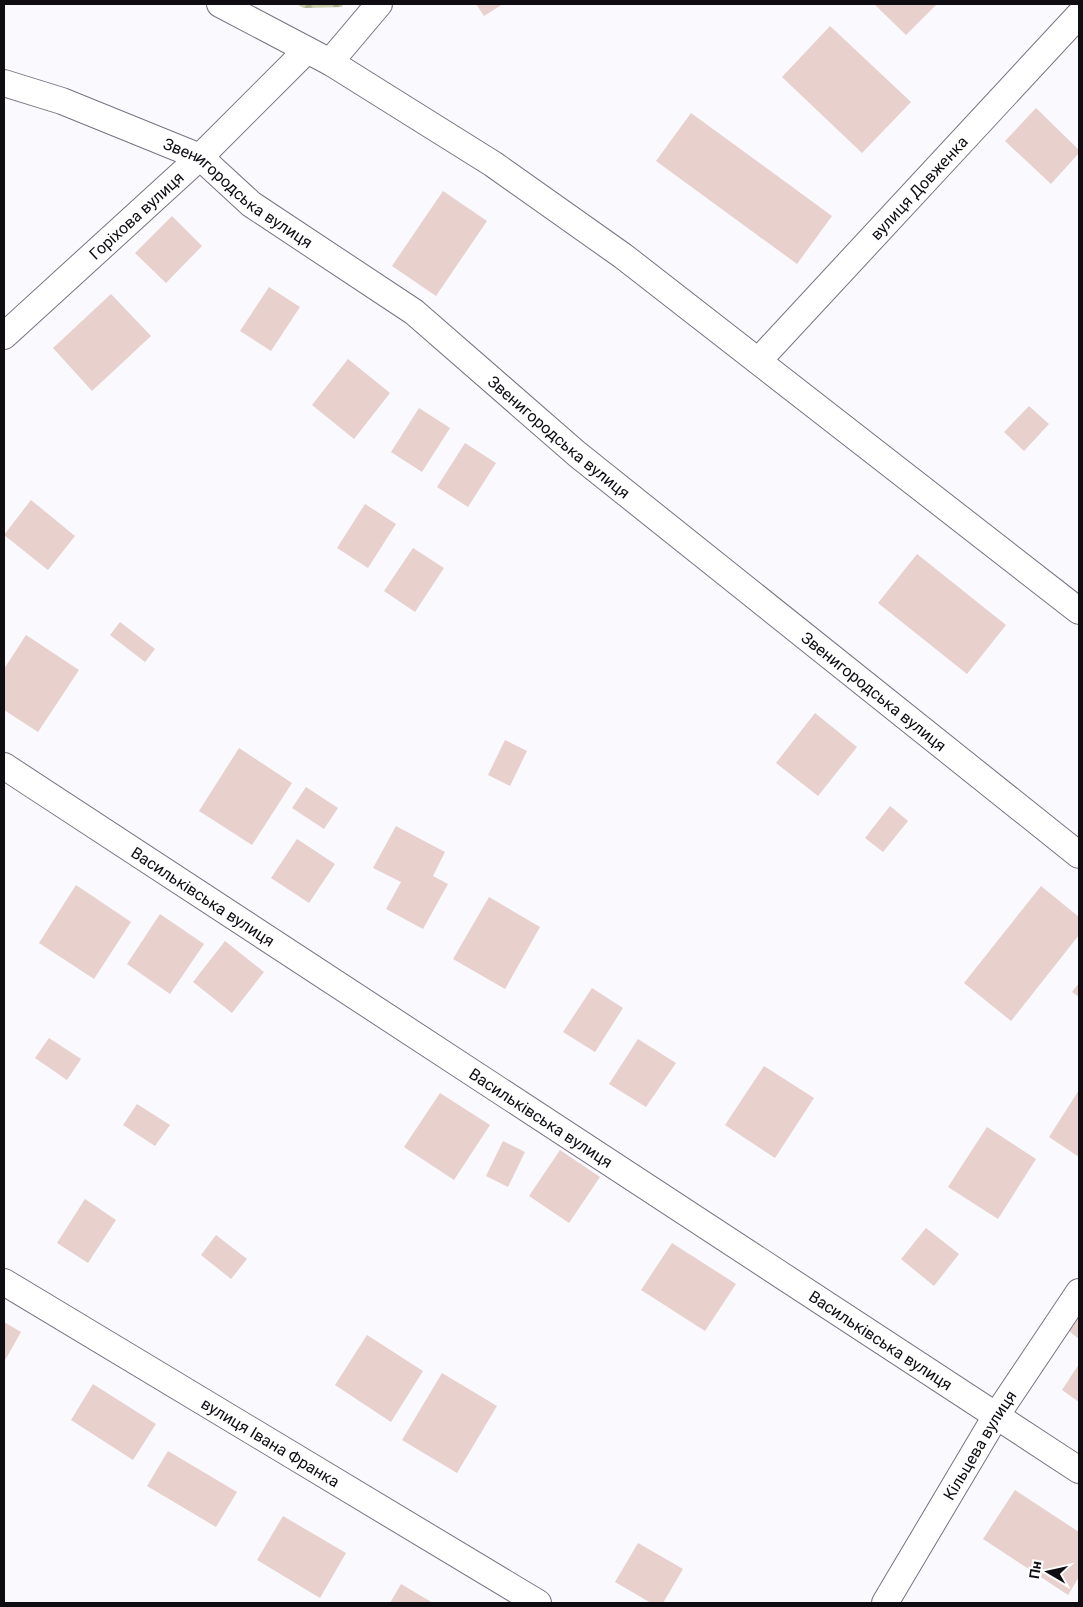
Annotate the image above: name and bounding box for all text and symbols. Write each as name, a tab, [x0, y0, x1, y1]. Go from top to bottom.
street label: вулиця Довженка	[866, 132, 972, 244]
street label: Звенигородська вулиця	[160, 134, 316, 252]
street label: Горіхова вулиця	[85, 168, 188, 264]
street label: Звенигородська вулиця	[484, 372, 634, 503]
street label: Звенигородська вулиця	[798, 628, 950, 755]
street label: Васильківська вулиця	[128, 843, 278, 951]
street label: Васильківська вулиця	[466, 1064, 616, 1172]
street label: Васильківська вулиця	[805, 1287, 956, 1394]
street label: Кільцева вулиця	[939, 1387, 1020, 1504]
street label: вулиця Івана Франка	[198, 1394, 343, 1491]
north arrow	[1023, 1547, 1073, 1597]
text: Пн	[1026, 1560, 1044, 1580]

